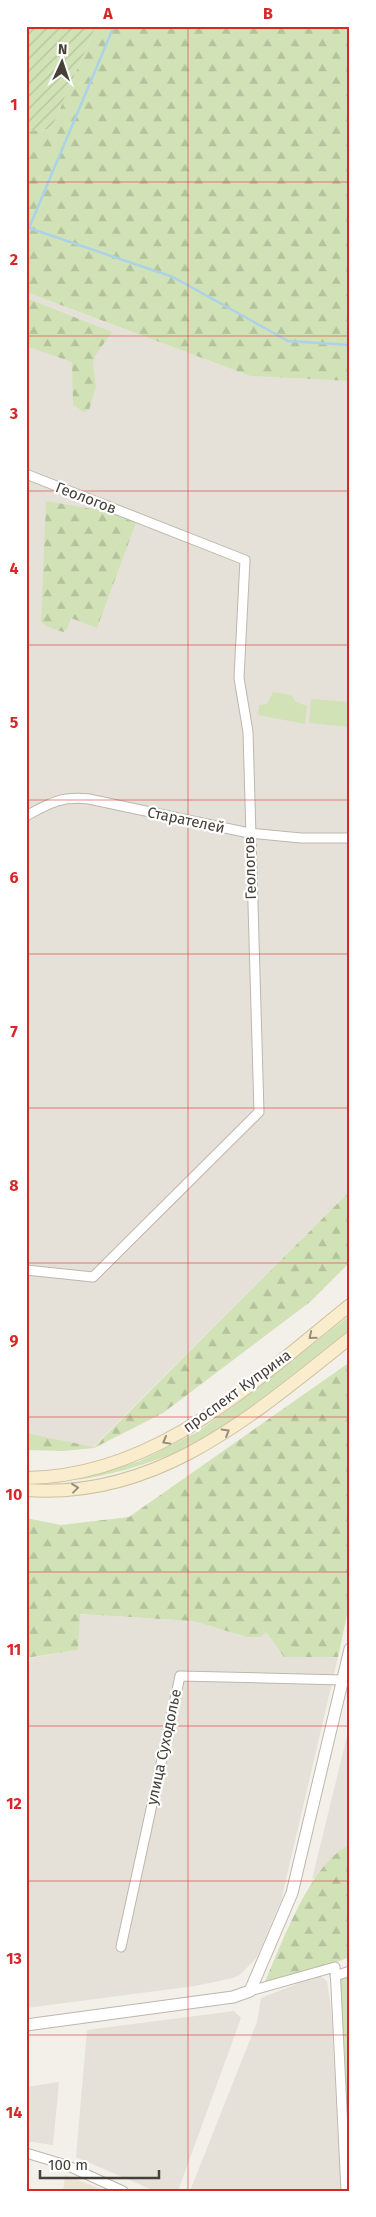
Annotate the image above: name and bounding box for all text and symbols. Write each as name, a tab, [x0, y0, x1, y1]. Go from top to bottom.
text: A	[102, 4, 113, 23]
text: B	[263, 4, 273, 23]
north arrow	[38, 38, 88, 88]
text: N	[58, 41, 68, 58]
text: 1	[10, 95, 18, 114]
text: 2	[10, 250, 18, 269]
text: 3	[9, 404, 18, 423]
street label: Геологов	[53, 478, 119, 518]
text: 4	[9, 559, 19, 578]
text: 5	[10, 713, 19, 732]
street label: Старателей	[146, 803, 226, 837]
street label: Геологов	[240, 836, 260, 900]
text: 6	[9, 868, 19, 887]
text: 7	[10, 1022, 18, 1041]
text: 8	[9, 1176, 19, 1195]
one-way arrow	[308, 1330, 317, 1339]
text: 9	[10, 1331, 19, 1350]
street label: проспект Куприна	[179, 1346, 295, 1436]
one-way arrow	[220, 1429, 229, 1439]
one-way arrow	[162, 1435, 171, 1445]
one-way arrow	[71, 1483, 79, 1494]
text: 10	[6, 1485, 22, 1504]
text: 11	[7, 1640, 21, 1659]
street label: улица Суходолье	[143, 1687, 185, 1807]
text: 12	[6, 1794, 22, 1813]
text: 13	[6, 1949, 22, 1968]
text: 14	[6, 2103, 22, 2122]
scale bar	[40, 2147, 159, 2179]
text: 100 m	[48, 2156, 88, 2174]

